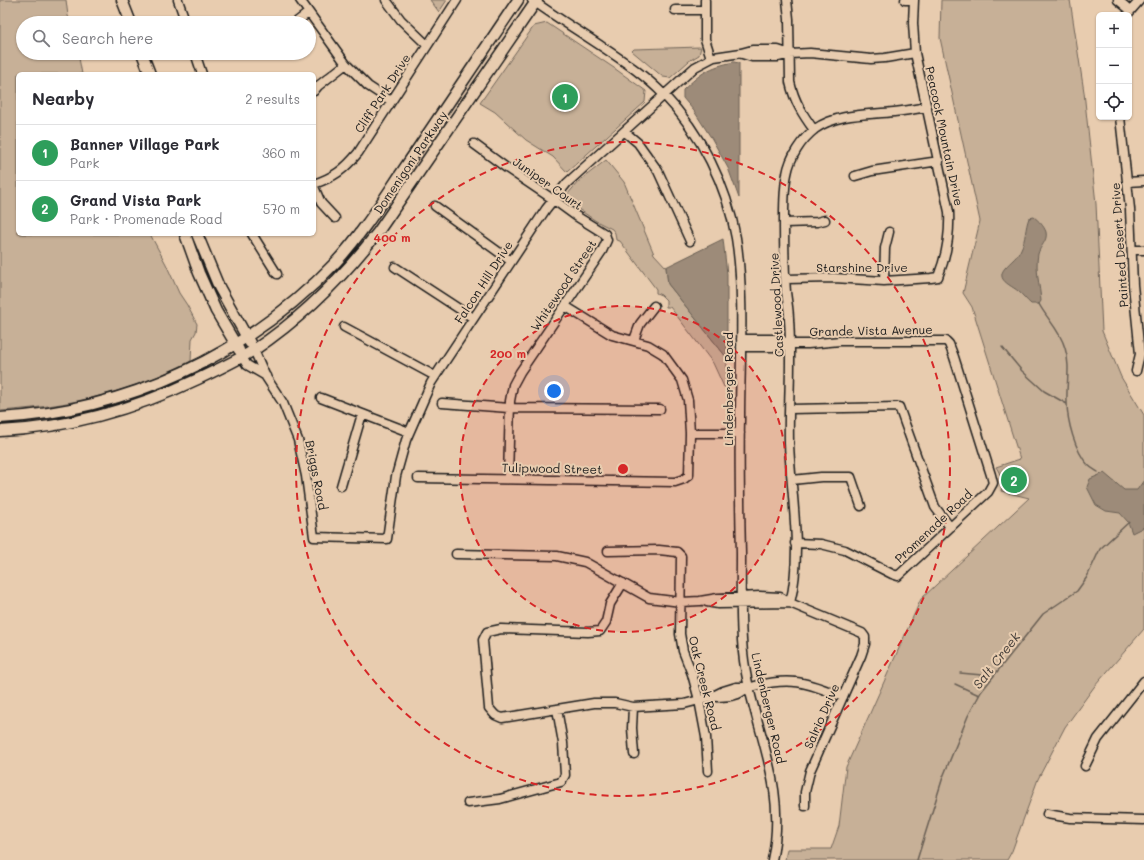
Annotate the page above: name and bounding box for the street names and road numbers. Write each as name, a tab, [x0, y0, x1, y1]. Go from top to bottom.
street label: Cliff Park Drive	[350, 50, 414, 136]
street label: Peacock Mountain Drive	[922, 65, 968, 207]
street label: Domenigoni Parkway	[369, 107, 451, 217]
street label: Juniper Court	[510, 153, 586, 213]
street label: Painted Desert Drive	[1107, 182, 1131, 308]
street label: Whitewood Street	[526, 236, 600, 334]
street label: Falcon Hill Drive	[450, 238, 516, 326]
street label: Castlewood Drive	[765, 252, 787, 358]
street label: Starshine Drive	[816, 259, 908, 275]
street label: Grande Vista Avenue	[809, 321, 933, 339]
street label: Lindenberger Road	[720, 332, 736, 446]
street label: Briggs Road	[302, 439, 332, 512]
street label: Tulipwood Street	[502, 459, 602, 477]
street label: Promenade Road	[891, 486, 975, 566]
street label: Oak Creek Road	[686, 634, 725, 732]
street label: Lindenberger Road	[748, 651, 790, 766]
street label: Salrio Drive	[800, 681, 842, 751]

